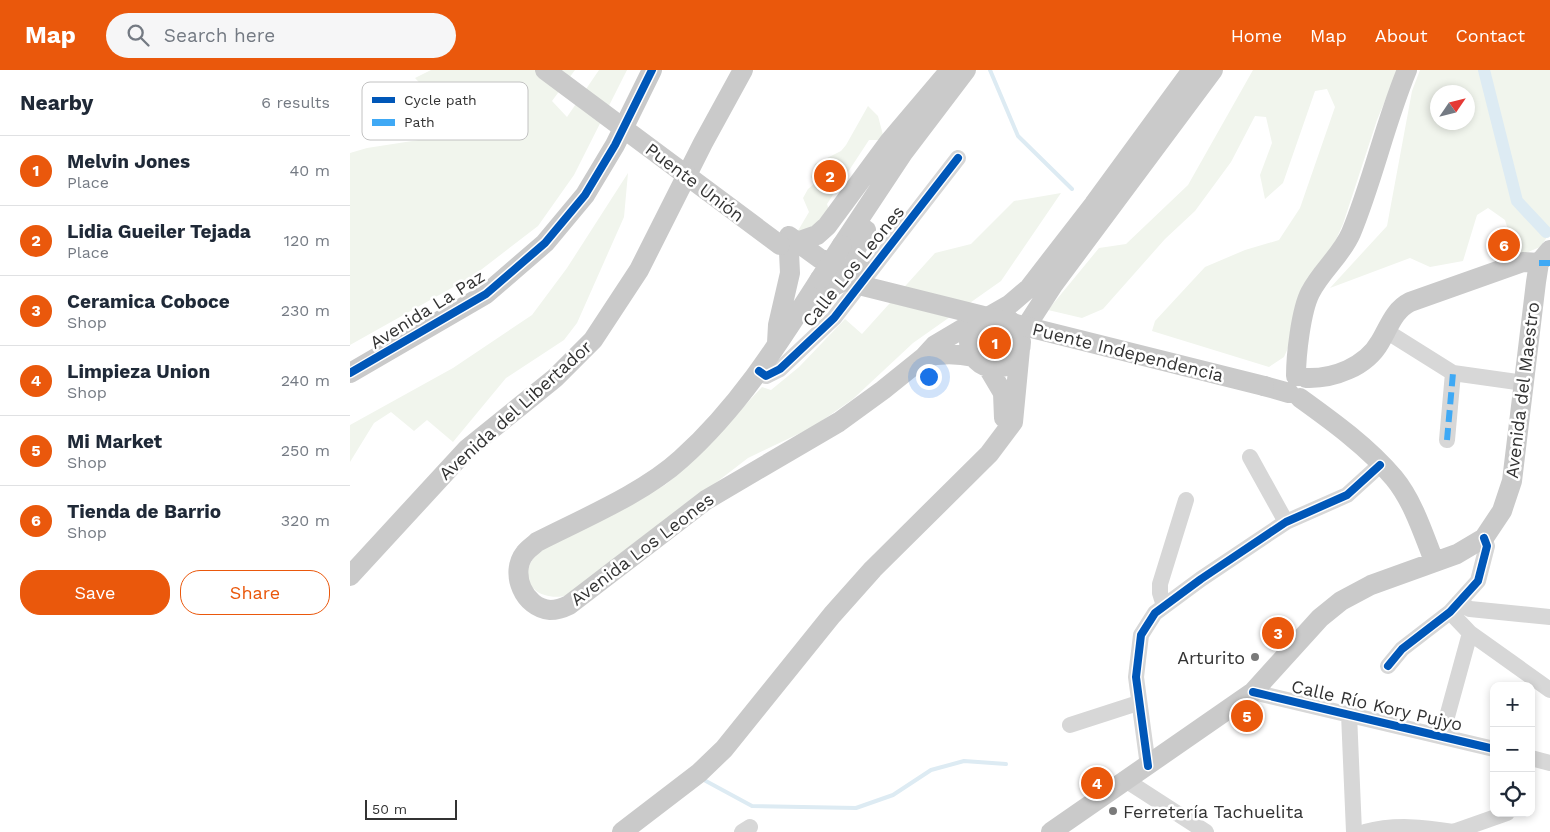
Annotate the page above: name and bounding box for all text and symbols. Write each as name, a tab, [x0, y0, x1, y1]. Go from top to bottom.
search box	[106, 13, 456, 58]
text: Map	[25, 21, 76, 49]
icon: search	[124, 21, 152, 49]
text: Search here	[164, 24, 275, 47]
text: Home	[1231, 25, 1282, 46]
text: Map	[1310, 25, 1347, 46]
text: About	[1375, 25, 1427, 46]
text: Contact	[1455, 25, 1525, 46]
legend	[362, 82, 528, 140]
north arrow	[1430, 85, 1475, 130]
text: Nearby	[20, 90, 93, 115]
text: Cycle path	[404, 92, 477, 108]
text: 6 results	[261, 93, 330, 112]
text: Path	[404, 114, 435, 130]
street label: Puente Unión	[642, 138, 748, 226]
text: Melvin Jones	[67, 150, 190, 173]
pin: 2	[814, 157, 846, 195]
text: 1	[33, 161, 39, 180]
text: 40 m	[290, 161, 330, 180]
text: Place	[67, 173, 109, 192]
street label: Calle Los Leones	[798, 201, 908, 331]
text: Lidia Gueiler Tejada	[67, 220, 251, 243]
pin: 6	[1488, 226, 1520, 264]
text: 2	[31, 231, 41, 250]
text: 120 m	[284, 231, 330, 250]
text: Place	[67, 243, 109, 262]
street label: Avenida La Paz	[366, 265, 488, 353]
text: Ceramica Coboce	[67, 290, 230, 313]
text: 3	[31, 301, 41, 320]
text: 230 m	[281, 301, 330, 320]
street label: Avenida del Maestro	[1501, 301, 1543, 479]
text: Shop	[67, 313, 107, 332]
street label: Puente Independencia	[1030, 318, 1226, 386]
pin: 1	[979, 324, 1011, 362]
street label: Avenida del Libertador	[434, 336, 596, 484]
text: Limpieza Union	[67, 360, 210, 383]
your location	[916, 364, 942, 390]
text: 4	[31, 371, 41, 390]
text: 240 m	[281, 371, 330, 390]
text: Shop	[67, 383, 107, 402]
text: Mi Market	[67, 430, 162, 453]
text: 5	[31, 441, 41, 460]
text: 250 m	[281, 441, 330, 460]
text: Shop	[67, 453, 107, 472]
street label: Avenida Los Leones	[566, 488, 718, 610]
text: Tienda de Barrio	[67, 500, 221, 523]
text: 6	[31, 511, 41, 530]
text: 320 m	[281, 511, 330, 530]
text: Shop	[67, 523, 107, 542]
button: Save	[20, 570, 170, 615]
button: Share	[180, 570, 330, 615]
pin: 3	[1262, 614, 1294, 652]
place label: Arturito	[1177, 647, 1245, 668]
marker: Arturito	[1249, 651, 1261, 663]
street label: Calle Río Kory Pujyo	[1289, 675, 1465, 735]
map controls	[1490, 682, 1535, 817]
button: +	[1490, 682, 1535, 727]
pin: 5	[1231, 697, 1263, 735]
button: −	[1490, 727, 1535, 772]
pin: 4	[1081, 764, 1113, 802]
button: locate	[1490, 772, 1535, 817]
scale bar	[365, 797, 458, 820]
text: 50 m	[372, 801, 407, 817]
place label: Ferretería Tachuelita	[1123, 801, 1303, 822]
marker: Ferretería Tachuelita	[1107, 805, 1119, 817]

